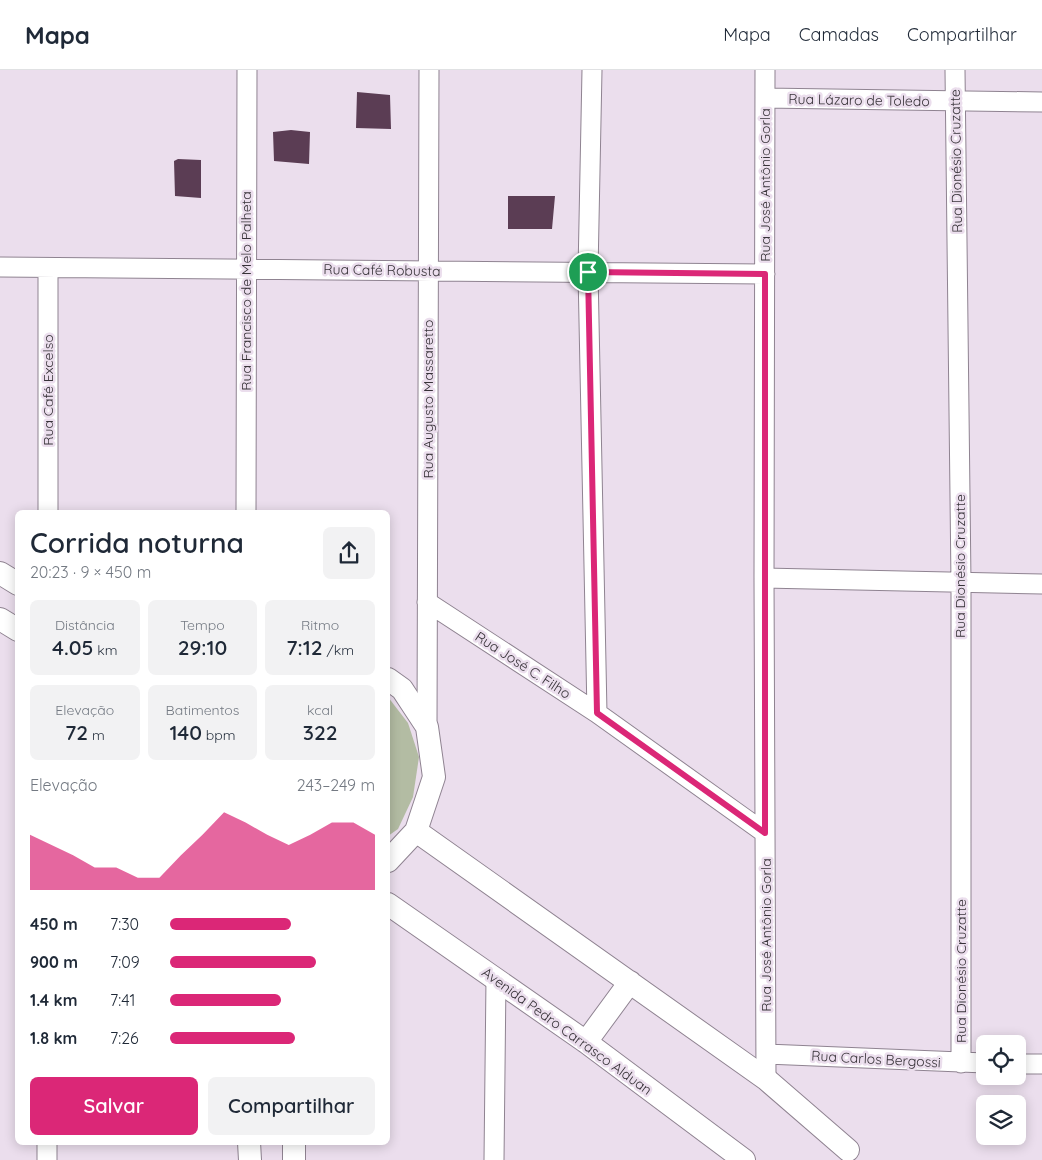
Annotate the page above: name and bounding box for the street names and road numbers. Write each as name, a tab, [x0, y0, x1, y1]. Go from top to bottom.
street label: Rua Dionésio Cruzatte	[946, 89, 966, 233]
street label: Rua Lázaro de Toledo	[788, 90, 930, 110]
street label: Rua José Antônio Gorla	[756, 108, 774, 262]
street label: Rua Francisco de Melo Palheta	[237, 191, 255, 391]
street label: Rua Café Robusta	[323, 260, 441, 280]
street label: Rua Augusto Massaretto	[419, 319, 437, 479]
street label: Rua Café Excelso	[39, 334, 57, 446]
street label: Rua Dionésio Cruzatte	[951, 494, 969, 638]
street label: Rua José C. Filho	[472, 627, 574, 703]
street label: Rua José Antônio Gorla	[757, 858, 775, 1012]
street label: Rua Dionésio Cruzatte	[952, 899, 970, 1043]
street label: Avenida Pedro Carrasco Alduan	[478, 963, 656, 1099]
street label: Rua Carlos Bergossi	[811, 1047, 941, 1071]

